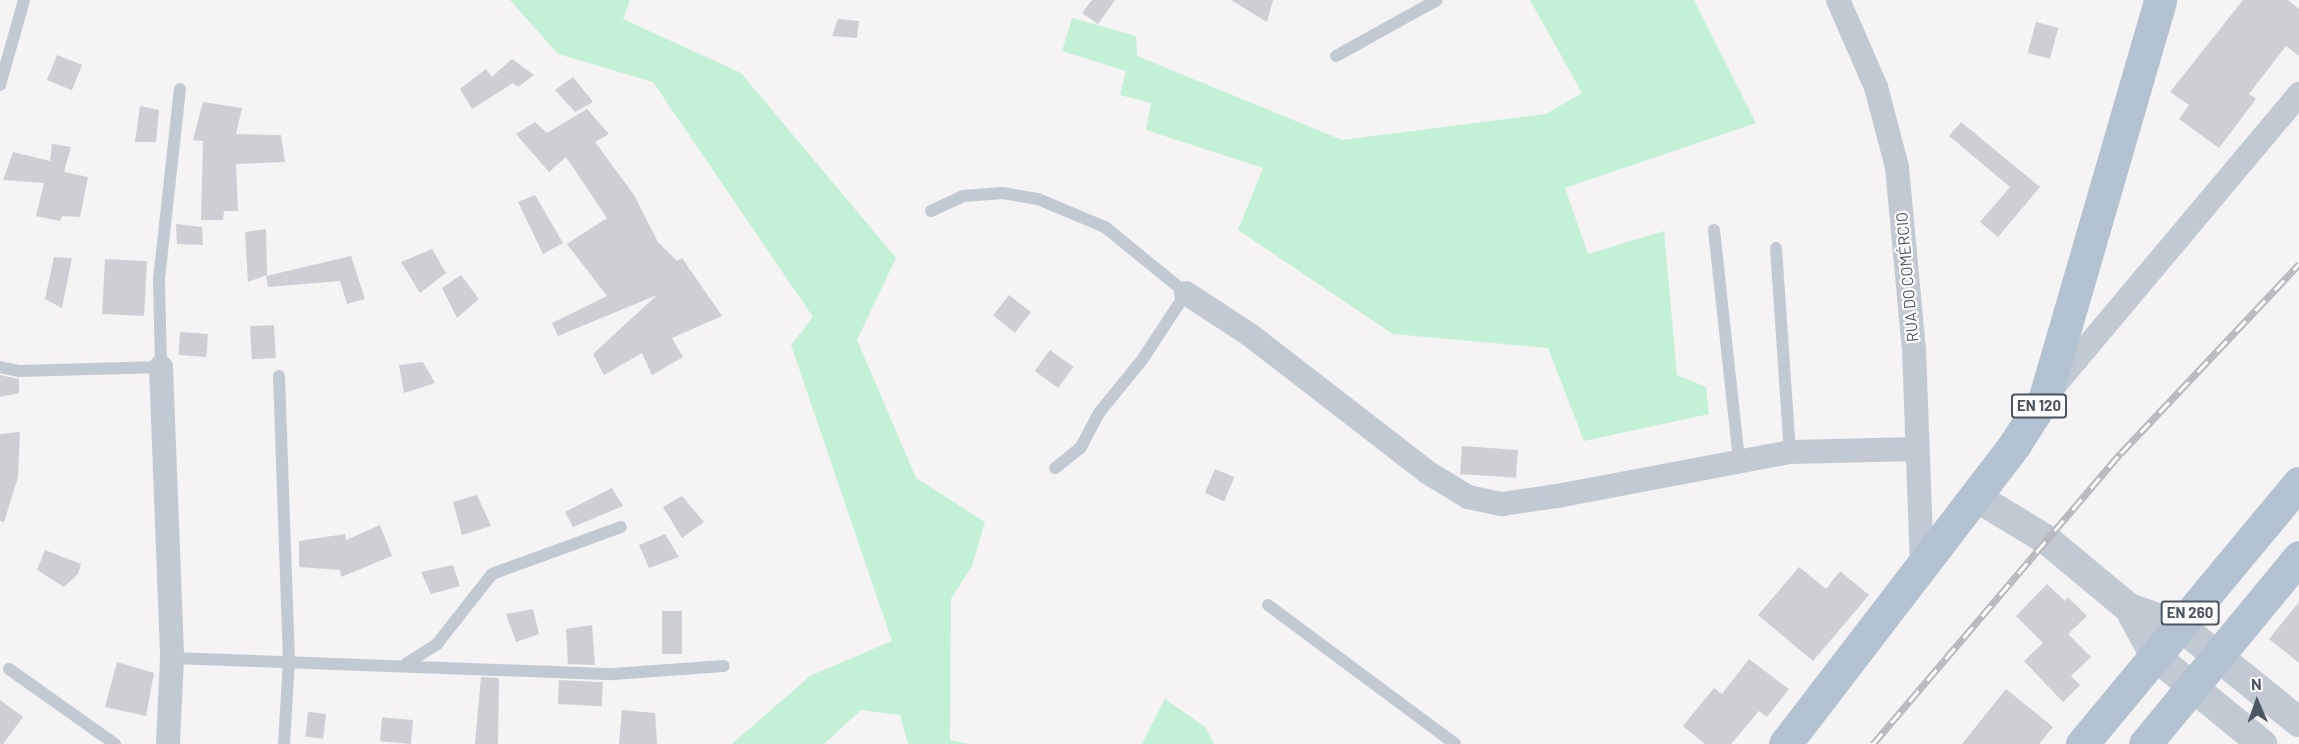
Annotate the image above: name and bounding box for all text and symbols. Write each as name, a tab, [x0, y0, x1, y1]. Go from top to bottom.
street label: RUA DO COMÉRCIO	[1892, 211, 1922, 343]
road number: EN 120	[2010, 394, 2068, 418]
road number: EN 260	[2160, 601, 2220, 625]
north arrow	[2227, 672, 2287, 732]
text: N	[2251, 674, 2262, 693]

